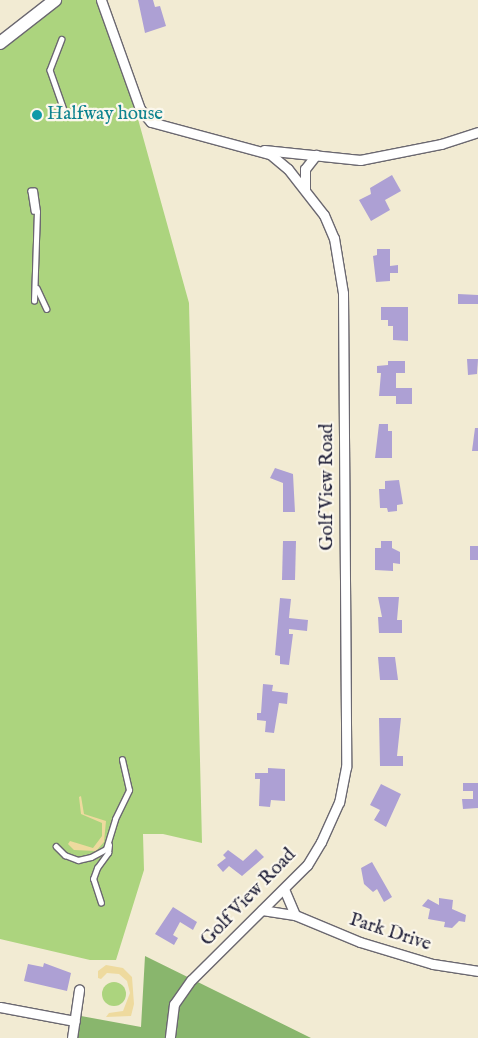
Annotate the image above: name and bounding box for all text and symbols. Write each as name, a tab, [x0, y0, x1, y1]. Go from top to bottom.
place label: Halfway house	[47, 104, 163, 126]
marker: Halfway house	[31, 109, 43, 121]
street label: Golf View Road	[317, 423, 339, 551]
street label: Golf View Road	[197, 844, 301, 952]
street label: Park Drive	[346, 909, 434, 957]

